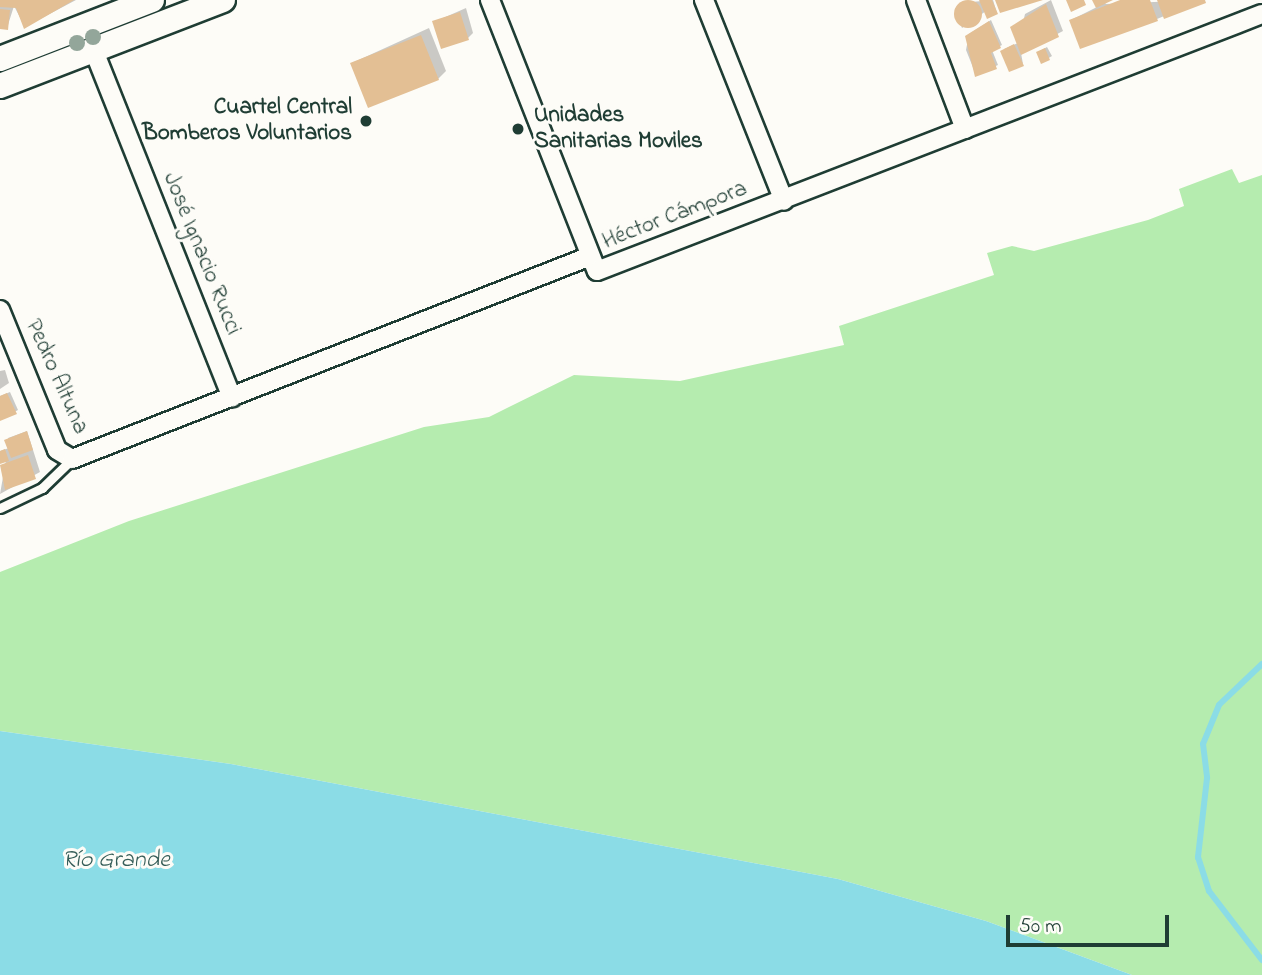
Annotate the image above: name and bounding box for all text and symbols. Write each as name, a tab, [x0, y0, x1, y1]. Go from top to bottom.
place label: Cuartel Central Bomberos Voluntarios	[142, 94, 352, 148]
place label: Unidades Sanitarias Moviles	[534, 102, 703, 156]
marker: Cuartel Central Bomberos Voluntarios	[358, 113, 374, 129]
marker: Unidades Sanitarias Moviles	[508, 119, 528, 139]
street label: José Ignacio Rucci	[156, 169, 246, 339]
street label: Héctor Cámpora	[599, 176, 751, 256]
street label: Pedro Altuna	[18, 315, 94, 439]
water label: Río Grande	[62, 847, 170, 875]
scale bar	[1010, 902, 1173, 946]
text: 50 m	[1019, 912, 1062, 942]

